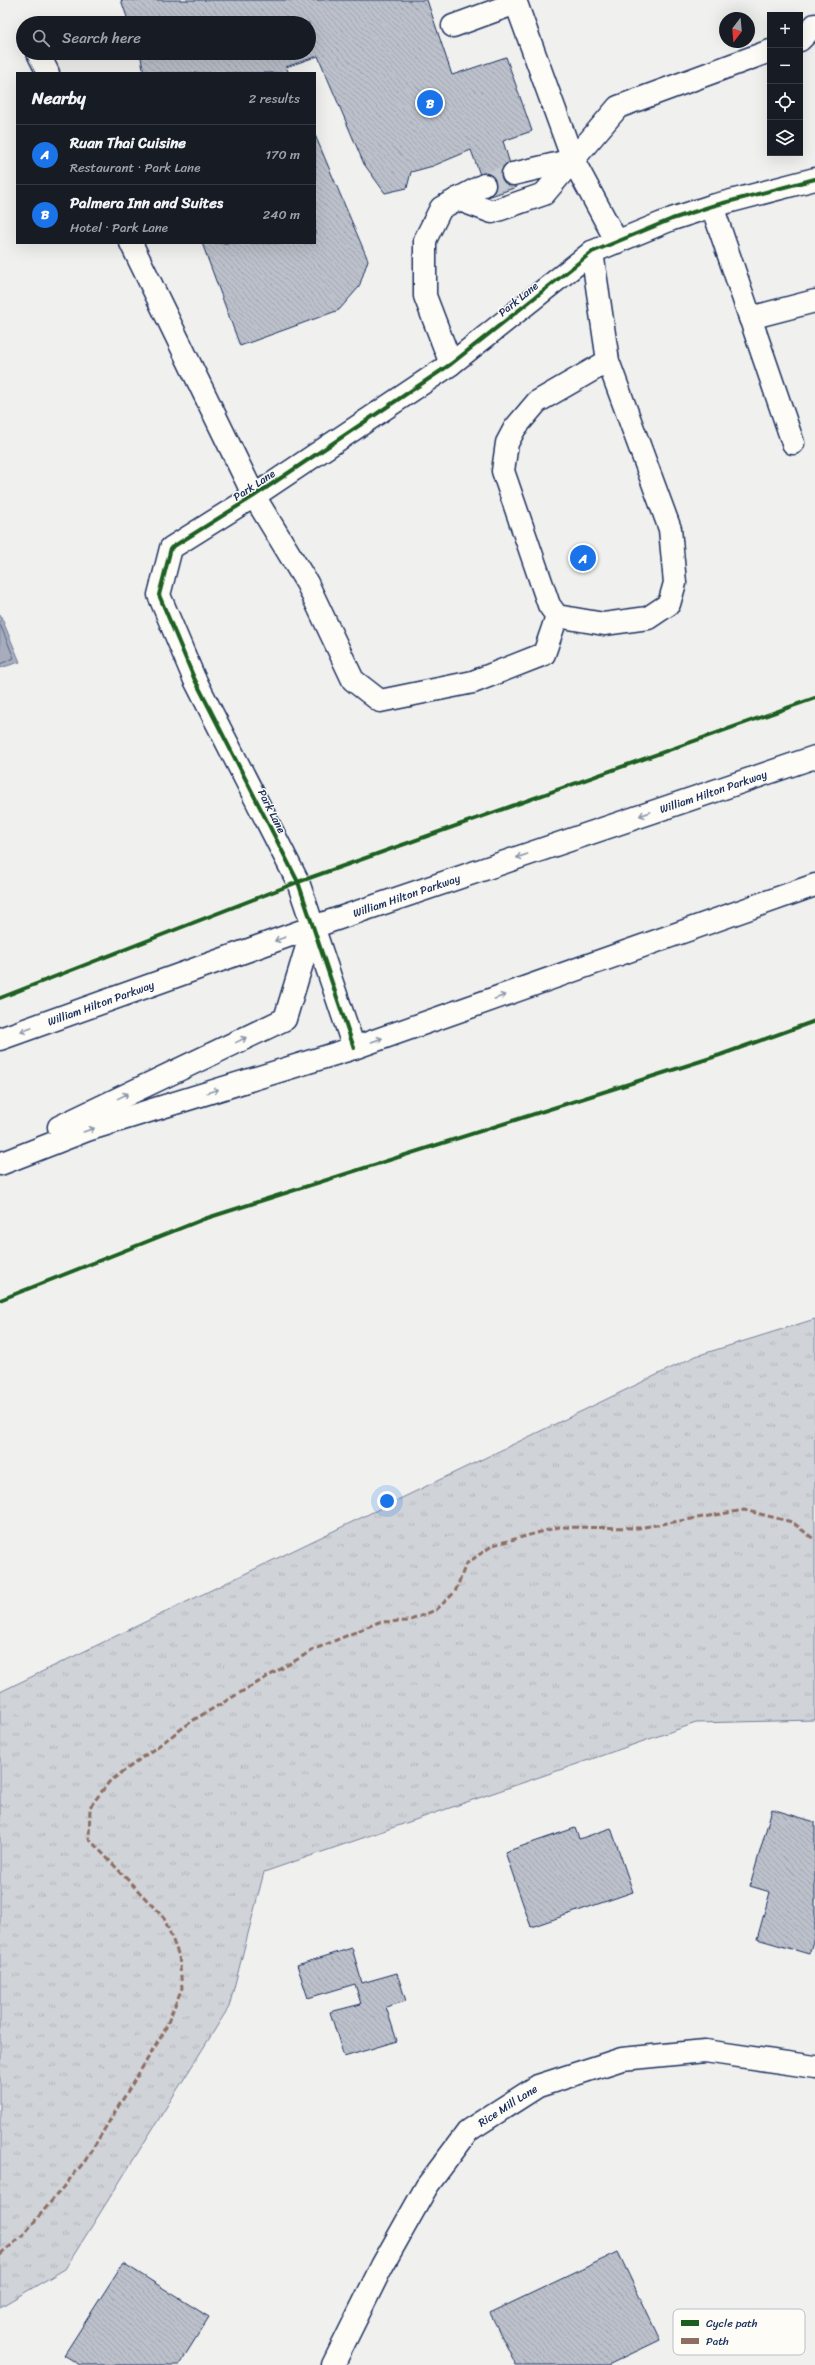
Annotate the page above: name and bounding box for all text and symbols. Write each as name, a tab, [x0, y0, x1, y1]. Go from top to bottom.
north arrow	[719, 12, 755, 48]
map controls	[767, 12, 803, 156]
button: +	[767, 12, 803, 48]
search box	[16, 16, 316, 60]
text: Search here	[62, 25, 141, 51]
icon: search	[30, 27, 52, 49]
button: −	[767, 48, 803, 84]
text: Nearby	[32, 83, 86, 113]
button: locate	[767, 84, 803, 120]
text: 2 results	[249, 87, 300, 110]
pin: B	[417, 88, 443, 118]
button: layers	[767, 120, 803, 156]
text: Ruan Thai Cuisine	[70, 130, 186, 156]
text: A	[41, 143, 49, 166]
text: 170 m	[265, 143, 300, 166]
text: Restaurant · Park Lane	[70, 156, 200, 179]
text: Palmera Inn and Suites	[70, 190, 223, 216]
text: B	[41, 203, 49, 226]
text: 240 m	[263, 203, 300, 226]
text: Hotel · Park Lane	[70, 216, 168, 239]
street label: Park Lane	[494, 277, 543, 322]
street label: Park Lane	[229, 464, 280, 506]
pin: A	[570, 543, 596, 573]
street label: William Hilton Parkway	[657, 765, 770, 819]
street label: Park Lane	[252, 786, 291, 837]
one-way arrow	[639, 811, 652, 818]
one-way arrow	[516, 853, 529, 860]
street label: William Hilton Parkway	[350, 869, 463, 923]
one-way arrow	[275, 935, 287, 943]
street label: William Hilton Parkway	[45, 975, 157, 1031]
one-way arrow	[493, 993, 506, 1000]
one-way arrow	[20, 1027, 33, 1034]
one-way arrow	[370, 1035, 382, 1043]
one-way arrow	[234, 1036, 246, 1043]
one-way arrow	[206, 1087, 219, 1094]
one-way arrow	[117, 1092, 129, 1099]
one-way arrow	[82, 1126, 95, 1133]
your location	[377, 1491, 397, 1511]
street label: Rice Mill Lane	[474, 2079, 542, 2132]
legend	[673, 2309, 805, 2355]
text: Cycle path	[706, 2314, 758, 2333]
text: Path	[706, 2332, 729, 2351]

